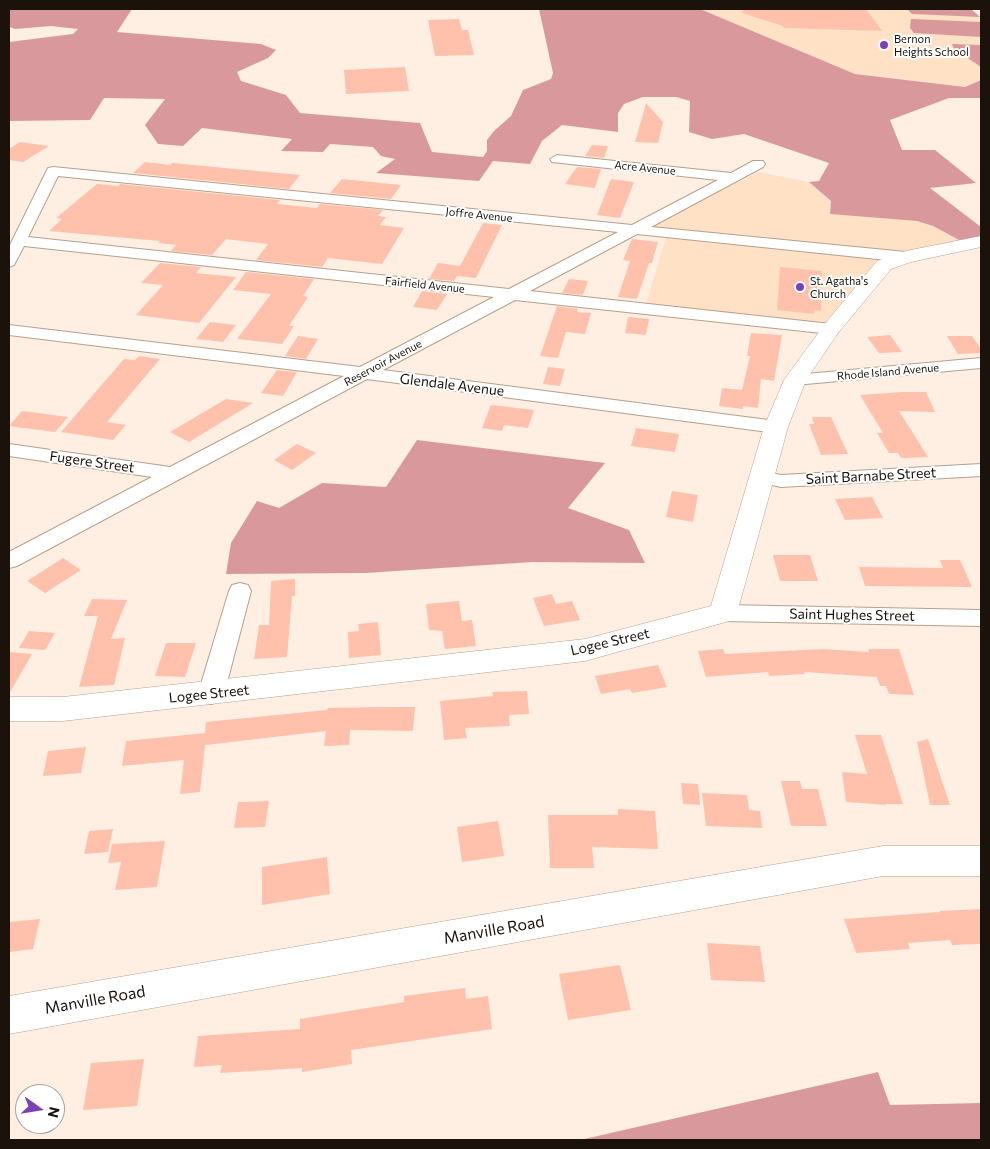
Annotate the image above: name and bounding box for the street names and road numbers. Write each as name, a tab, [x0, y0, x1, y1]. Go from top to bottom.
street label: Acre Avenue	[614, 158, 676, 178]
street label: Joffre Avenue	[445, 205, 513, 225]
street label: Fairfield Avenue	[385, 274, 465, 296]
street label: Reservoir Avenue	[342, 337, 424, 389]
street label: Rhode Island Avenue	[836, 361, 940, 383]
street label: Glendale Avenue	[399, 370, 505, 400]
street label: Fugere Street	[49, 448, 135, 476]
street label: Saint Barnabe Street	[805, 464, 937, 488]
street label: Saint Hughes Street	[789, 606, 915, 624]
street label: Logee Street	[569, 625, 651, 659]
street label: Logee Street	[168, 681, 250, 707]
street label: Manville Road	[442, 912, 546, 948]
street label: Manville Road	[43, 982, 147, 1018]

